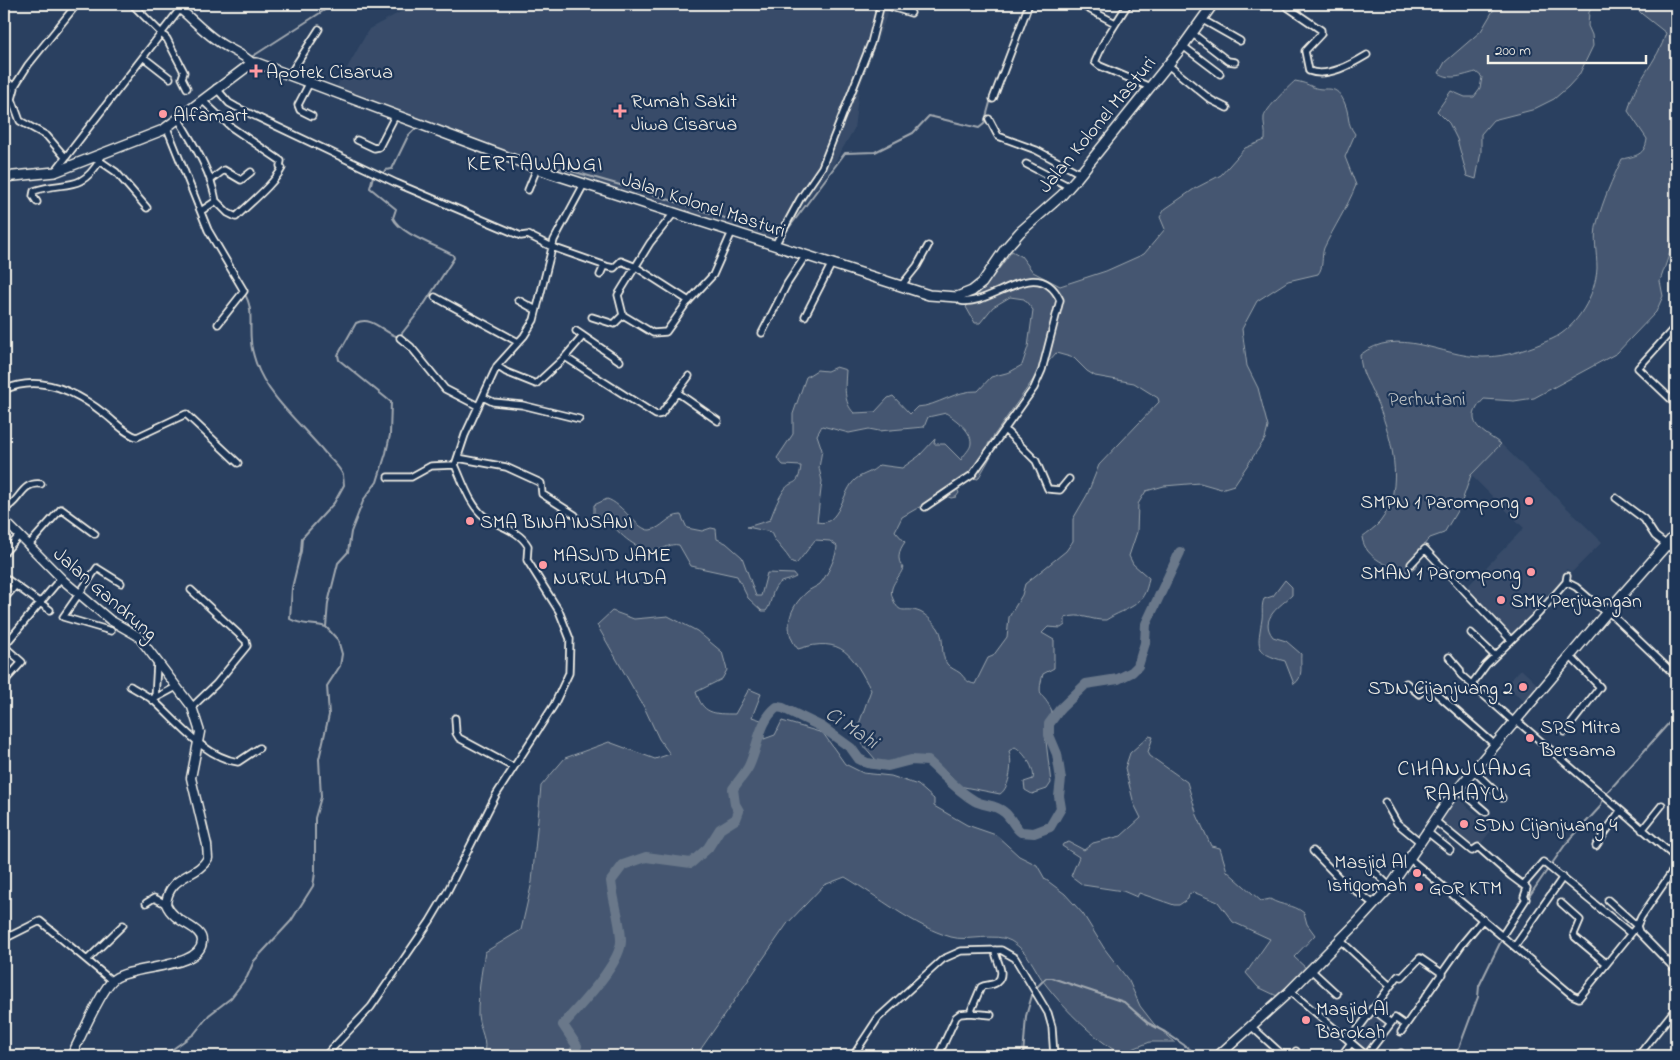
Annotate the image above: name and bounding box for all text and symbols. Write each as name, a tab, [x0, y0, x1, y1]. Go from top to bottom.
scale bar	[1488, 32, 1645, 64]
text: 200 m	[1495, 40, 1531, 62]
street label: Jalan Kolonel Masturi	[1032, 51, 1164, 200]
place label: Apotek Cisarua	[266, 59, 393, 88]
marker: Apotek Cisarua	[250, 65, 262, 77]
place label: Rumah Sakit Jiwa Cisarua	[631, 88, 737, 140]
place label: Alfamart	[173, 102, 248, 131]
marker: Rumah Sakit Jiwa Cisarua	[613, 104, 627, 118]
marker: Alfamart	[157, 108, 169, 120]
district label: KERTAWANGI	[467, 149, 603, 181]
street label: Jalan Kolonel Masturi	[617, 166, 789, 247]
park label: Perhutani	[1388, 386, 1466, 415]
place label: SMPN 1 Parompong	[1360, 489, 1519, 519]
marker: SMPN 1 Parompong	[1523, 495, 1535, 507]
place label: SMA BINA INSANI	[480, 509, 633, 538]
marker: SMA BINA INSANI	[464, 515, 476, 527]
street label: Jalan Gandrung	[45, 541, 163, 649]
place label: MASJID JAME NURUL HUDA	[553, 542, 671, 594]
marker: MASJID JAME NURUL HUDA	[537, 559, 549, 571]
place label: SMAN 1 Parompong	[1360, 560, 1521, 590]
marker: SMAN 1 Parompong	[1525, 566, 1537, 578]
place label: SMK Perjuangan	[1511, 588, 1642, 618]
marker: SMK Perjuangan	[1495, 594, 1507, 606]
place label: SDN Cijanjuang 2	[1368, 675, 1513, 705]
marker: SDN Cijanjuang 2	[1517, 681, 1529, 693]
water label: Ci Mahi	[818, 700, 885, 759]
place label: SPS Mitra Bersama	[1539, 714, 1621, 766]
marker: SPS Mitra Bersama	[1524, 732, 1536, 744]
district label: CIHANJUANG RAHAYU	[1397, 754, 1533, 811]
place label: SDN Cijanjuang 4	[1474, 812, 1618, 842]
marker: SDN Cijanjuang 4	[1458, 818, 1470, 830]
place label: Masjid Al Istiqomah	[1327, 849, 1407, 901]
marker: Masjid Al Istiqomah	[1411, 867, 1423, 879]
place label: GOR KTM	[1429, 875, 1502, 904]
marker: GOR KTM	[1413, 881, 1425, 893]
place label: Masjid Al Barokah	[1315, 996, 1389, 1048]
marker: Masjid Al Barokah	[1300, 1014, 1312, 1026]

